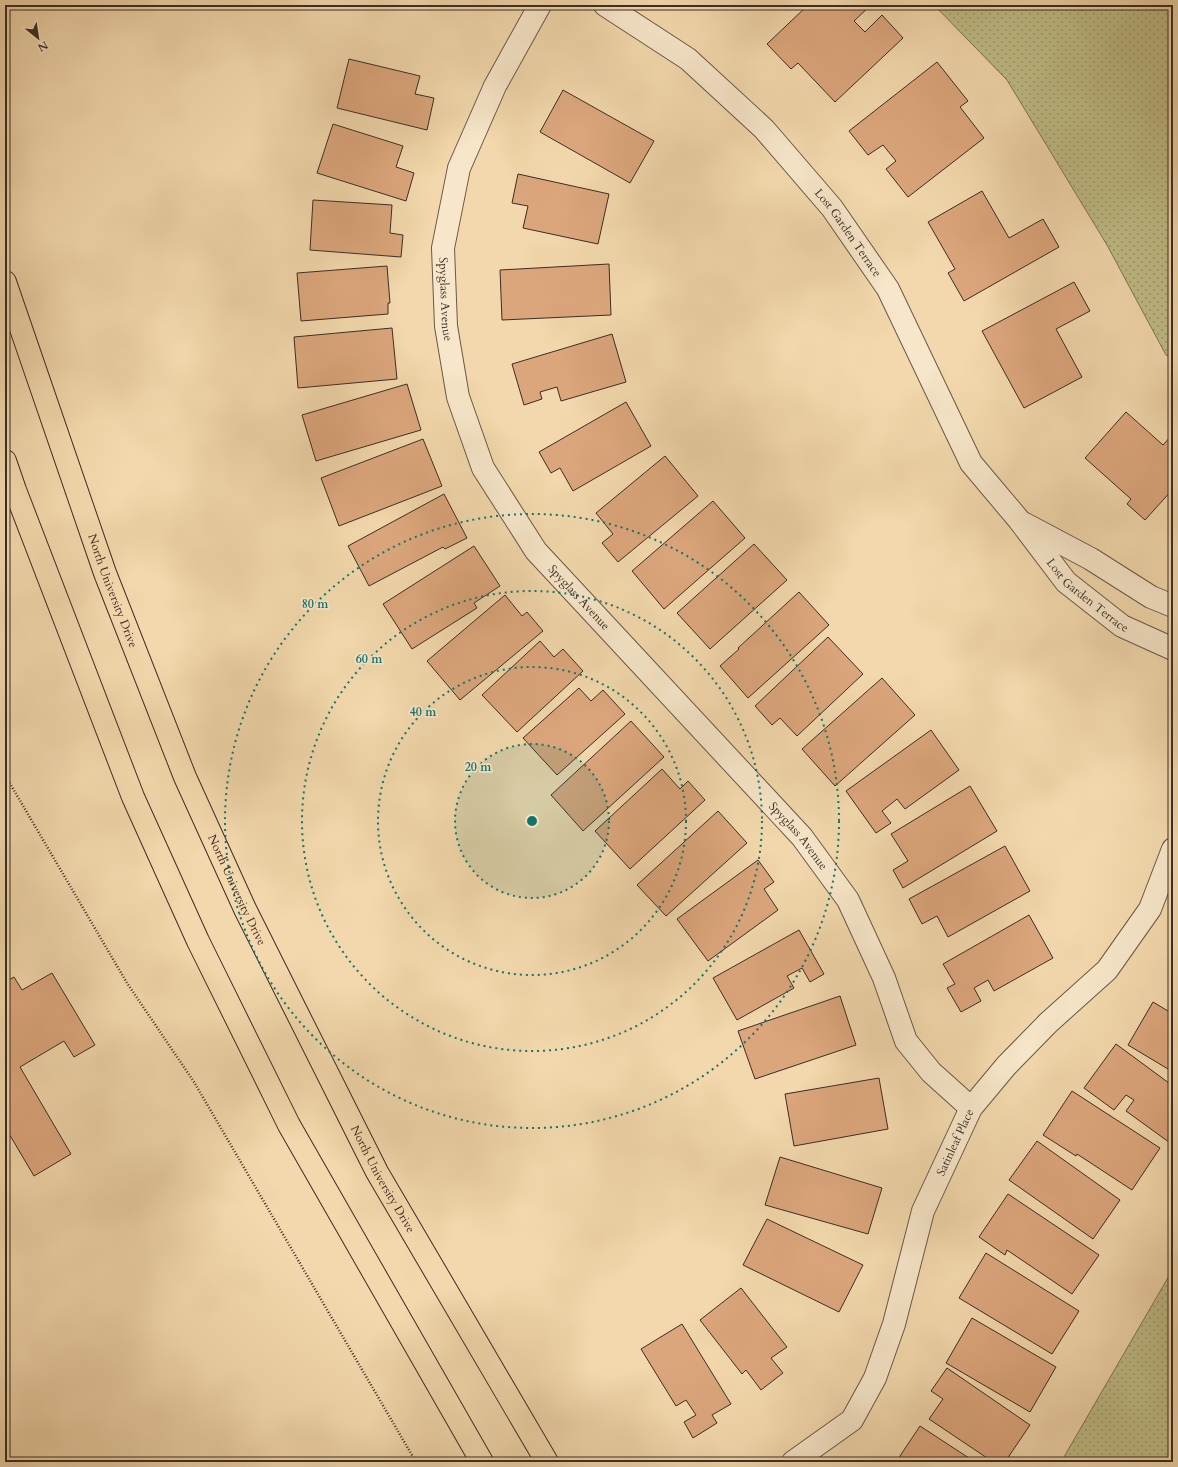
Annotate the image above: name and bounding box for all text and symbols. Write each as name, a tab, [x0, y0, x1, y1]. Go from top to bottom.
north arrow	[18, 18, 58, 58]
text: N	[34, 37, 51, 55]
street label: Lost Garden Terrace	[811, 185, 885, 280]
street label: Spyglass Avenue	[435, 257, 456, 342]
street label: North University Drive	[84, 532, 141, 650]
street label: Lost Garden Terrace	[1043, 555, 1131, 636]
street label: Spyglass Avenue	[545, 561, 614, 634]
text: 80 m	[302, 596, 329, 612]
text: 60 m	[356, 651, 383, 667]
text: 40 m	[410, 704, 437, 720]
text: 20 m	[465, 759, 492, 775]
street label: Spyglass Avenue	[765, 798, 831, 873]
centre of rings	[525, 814, 539, 828]
street label: North University Drive	[204, 832, 270, 948]
street label: Satinleaf Place	[933, 1106, 977, 1178]
street label: North University Drive	[347, 1123, 419, 1236]

